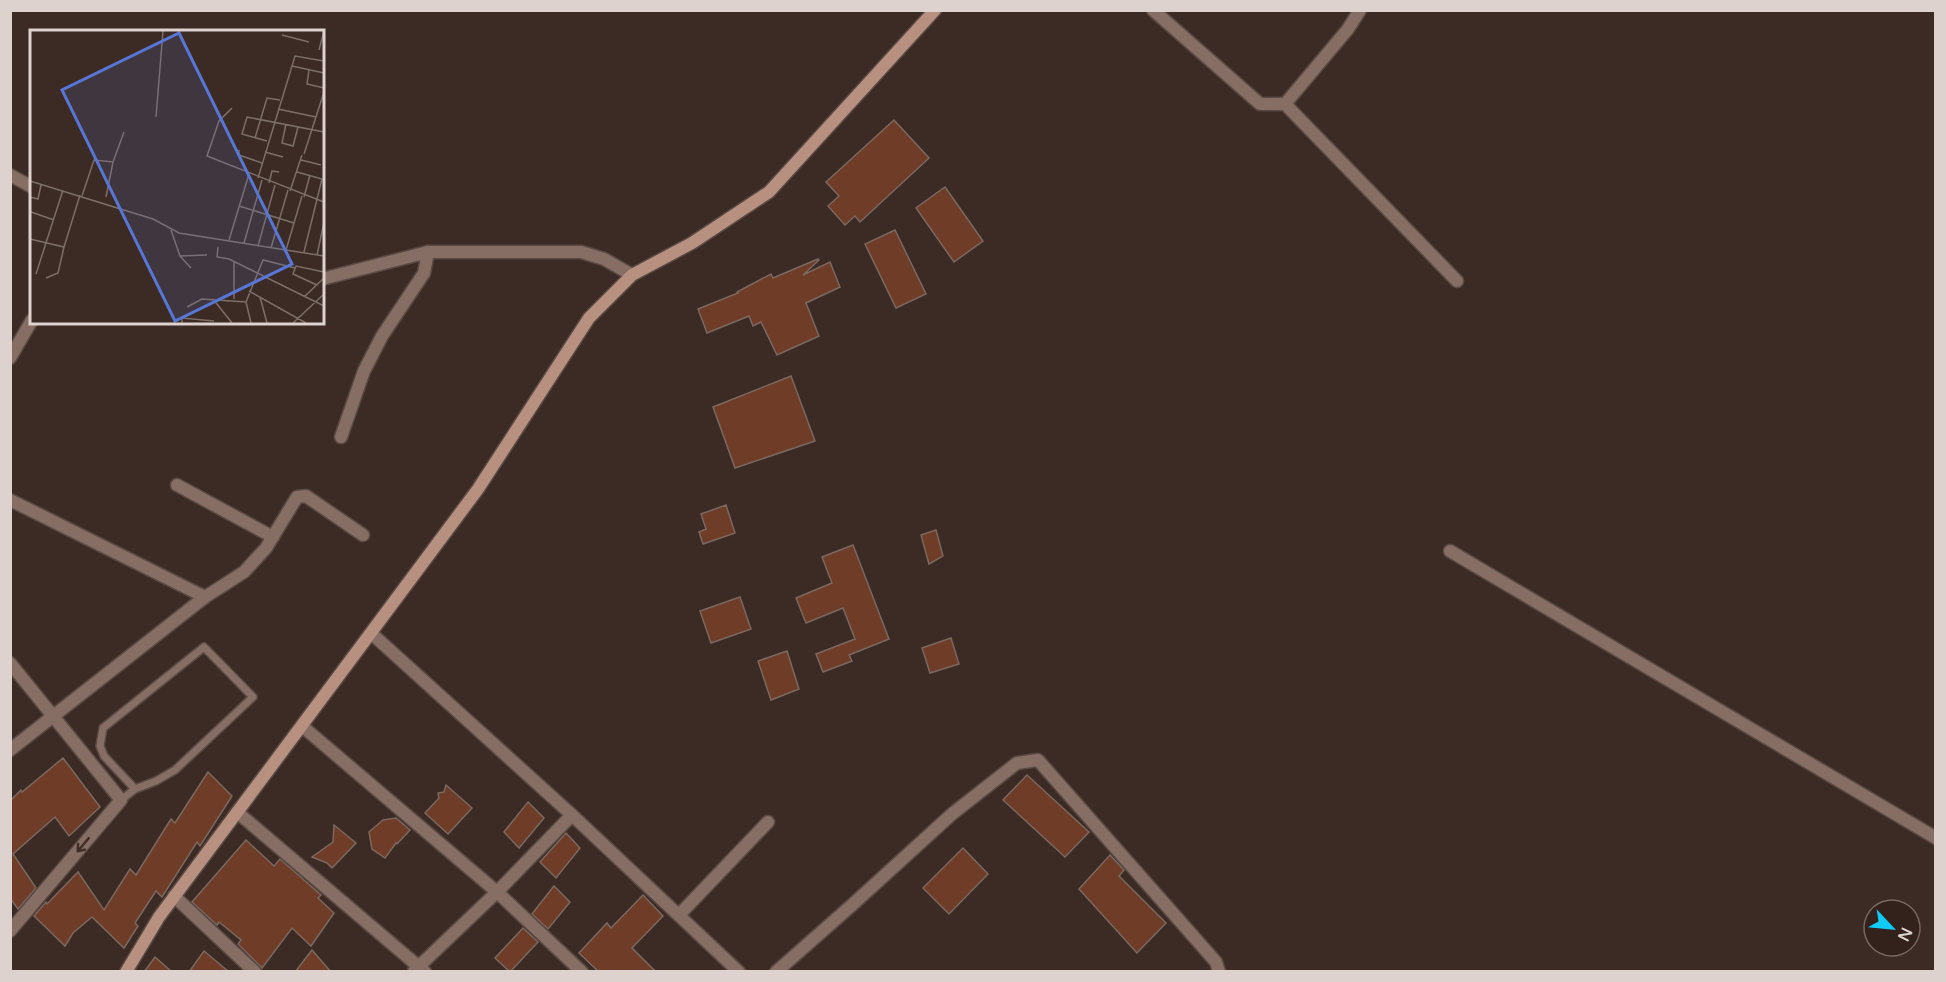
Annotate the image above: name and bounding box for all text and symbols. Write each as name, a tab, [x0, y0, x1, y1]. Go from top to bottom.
inset map	[30, 30, 324, 324]
one-way arrow	[76, 837, 90, 852]
north arrow	[1862, 898, 1922, 958]
text: N	[1893, 924, 1916, 944]

